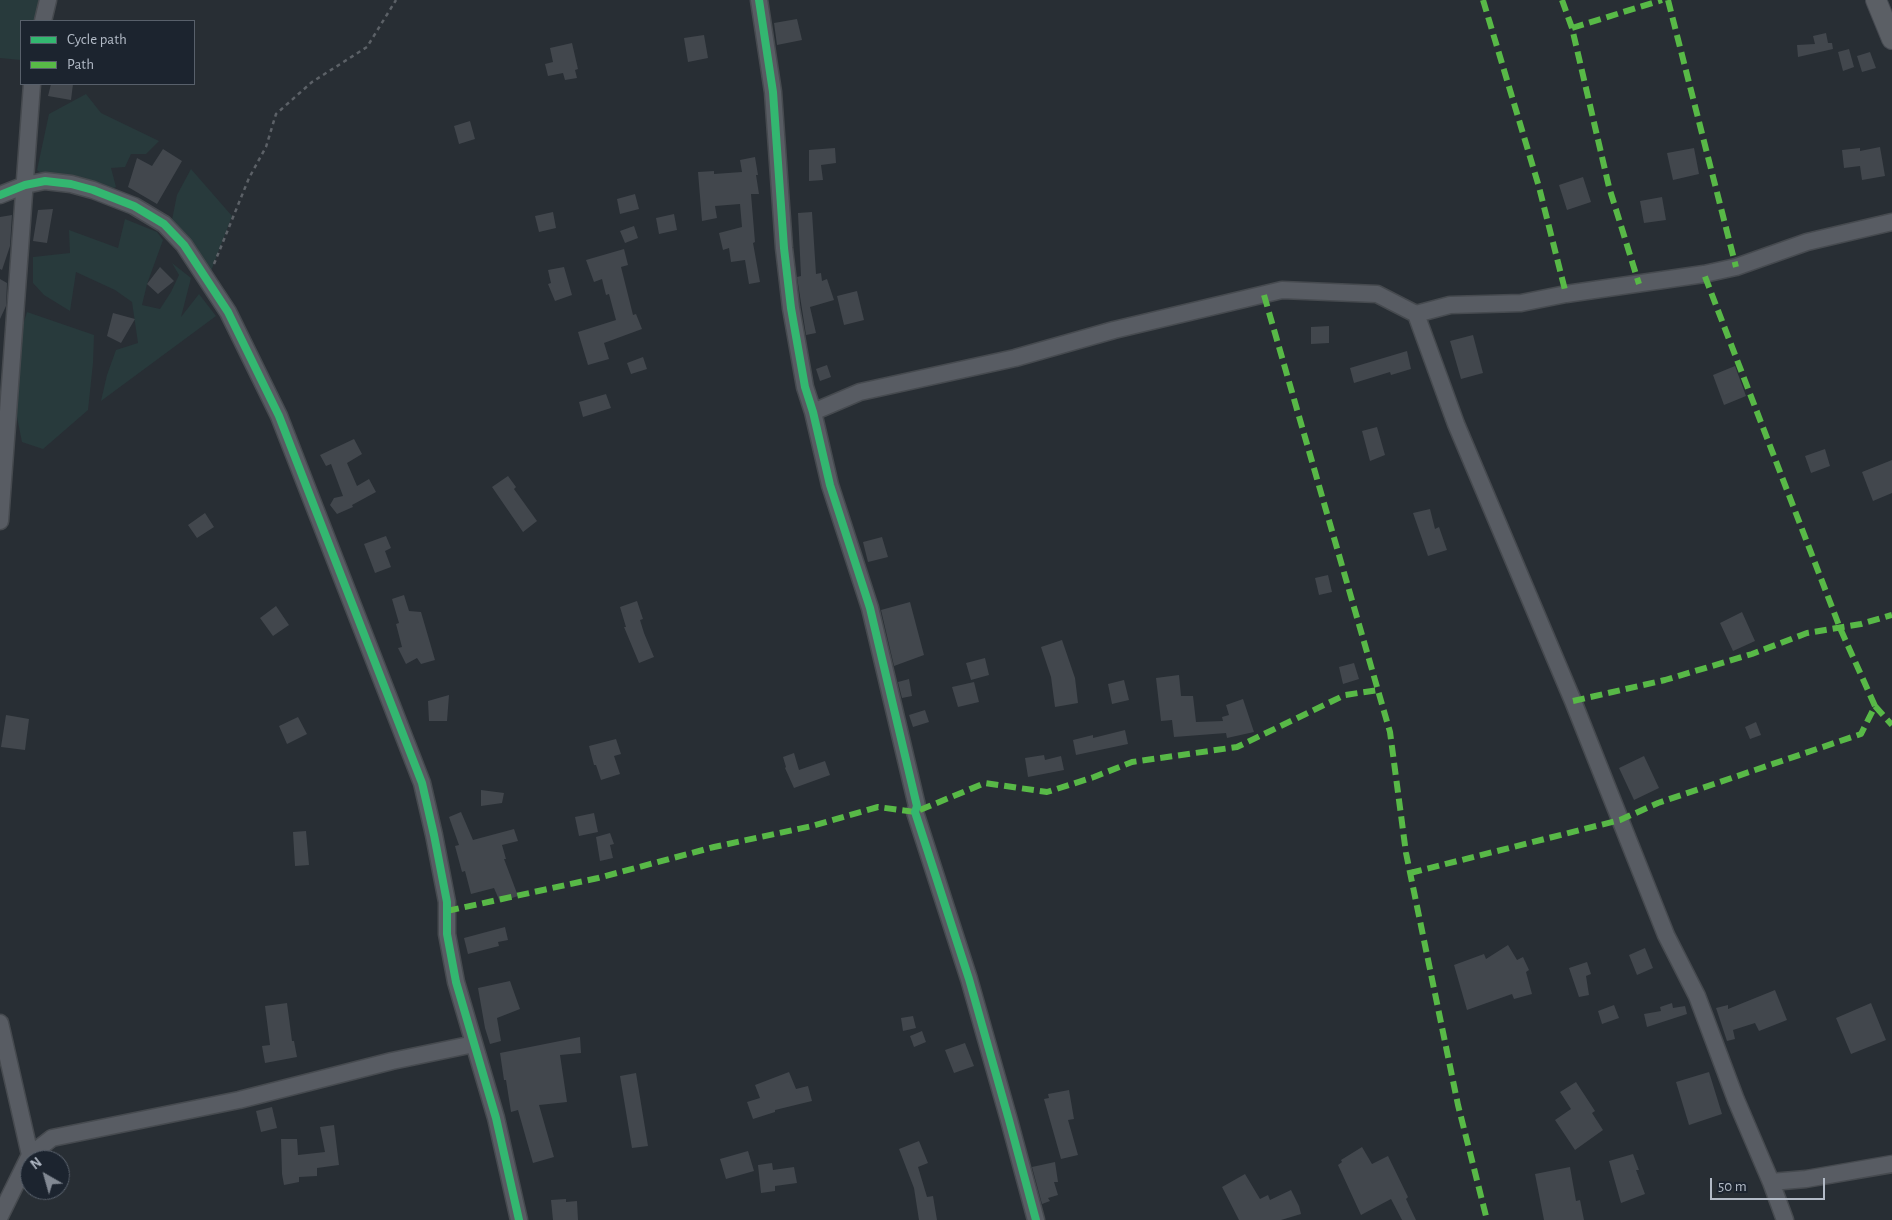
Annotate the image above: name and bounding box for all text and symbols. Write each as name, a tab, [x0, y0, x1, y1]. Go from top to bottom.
legend	[20, 20, 195, 85]
text: Cycle path	[67, 32, 127, 47]
text: Path	[67, 57, 94, 72]
north arrow	[20, 1150, 70, 1200]
text: N	[28, 1155, 45, 1172]
scale bar	[1712, 1168, 1827, 1200]
text: 50 m	[1718, 1179, 1747, 1194]

